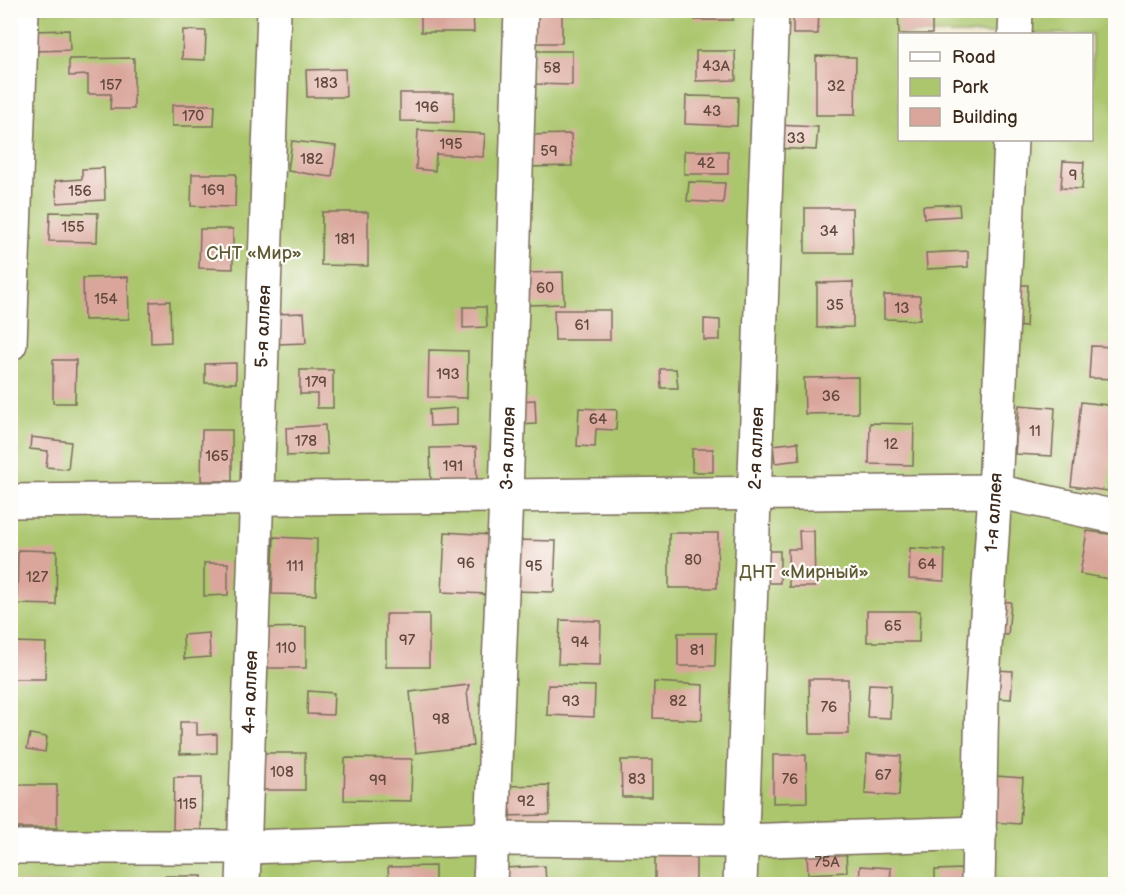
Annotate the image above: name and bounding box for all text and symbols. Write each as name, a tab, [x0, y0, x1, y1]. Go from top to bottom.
legend	[898, 33, 1093, 141]
text: Road	[952, 47, 996, 68]
house number: 43А	[702, 57, 731, 76]
house number: 58	[543, 59, 561, 78]
house number: 183	[314, 74, 338, 93]
house number: 157	[100, 76, 123, 95]
house number: 32	[827, 77, 845, 96]
text: Park	[952, 77, 988, 98]
house number: 196	[415, 98, 439, 117]
house number: 43	[703, 102, 721, 121]
house number: 170	[182, 107, 204, 126]
text: Building	[952, 107, 1018, 128]
house number: 33	[787, 129, 805, 148]
house number: 195	[439, 135, 463, 154]
house number: 59	[540, 142, 558, 161]
house number: 182	[300, 150, 324, 169]
house number: 42	[697, 154, 715, 173]
house number: 9	[1069, 166, 1077, 185]
house number: 169	[201, 181, 225, 200]
house number: 156	[68, 182, 92, 201]
house number: 155	[62, 218, 85, 237]
house number: 34	[820, 222, 838, 241]
house number: 181	[335, 230, 355, 249]
park label: СНТ «Мир»	[206, 243, 302, 264]
house number: 60	[536, 279, 554, 298]
street label: 5-я аллея	[251, 285, 275, 368]
house number: 154	[94, 290, 118, 309]
house number: 35	[826, 296, 844, 315]
house number: 13	[894, 299, 910, 318]
house number: 61	[575, 316, 589, 335]
house number: 193	[436, 365, 460, 384]
house number: 179	[305, 373, 327, 392]
house number: 36	[822, 387, 840, 406]
street label: 3-я аллея	[496, 406, 520, 491]
street label: 2-я аллея	[744, 406, 768, 490]
house number: 64	[589, 410, 607, 429]
house number: 11	[1029, 422, 1041, 441]
house number: 178	[295, 432, 317, 451]
house number: 12	[884, 435, 898, 454]
house number: 165	[205, 447, 229, 466]
house number: 191	[443, 457, 463, 476]
street label: 1-я аллея	[981, 472, 1007, 553]
house number: 80	[684, 551, 702, 570]
house number: 96	[457, 554, 475, 573]
house number: 64	[918, 555, 936, 574]
house number: 111	[286, 557, 304, 576]
house number: 95	[525, 557, 543, 576]
park label: ДНТ «Мирный»	[739, 562, 869, 583]
house number: 127	[26, 568, 49, 587]
house number: 65	[884, 617, 902, 636]
house number: 97	[399, 631, 416, 650]
house number: 94	[571, 633, 589, 652]
house number: 110	[276, 639, 296, 658]
house number: 81	[690, 641, 704, 660]
street label: 4-я аллея	[238, 650, 262, 734]
house number: 93	[562, 692, 580, 711]
house number: 82	[669, 692, 687, 711]
house number: 76	[821, 698, 837, 717]
house number: 98	[432, 710, 450, 729]
house number: 108	[270, 763, 294, 782]
house number: 67	[875, 766, 892, 785]
house number: 83	[628, 770, 646, 789]
house number: 76	[782, 770, 798, 789]
house number: 99	[369, 771, 387, 790]
house number: 92	[517, 792, 535, 811]
house number: 115	[177, 795, 197, 814]
house number: 75А	[814, 853, 840, 872]

